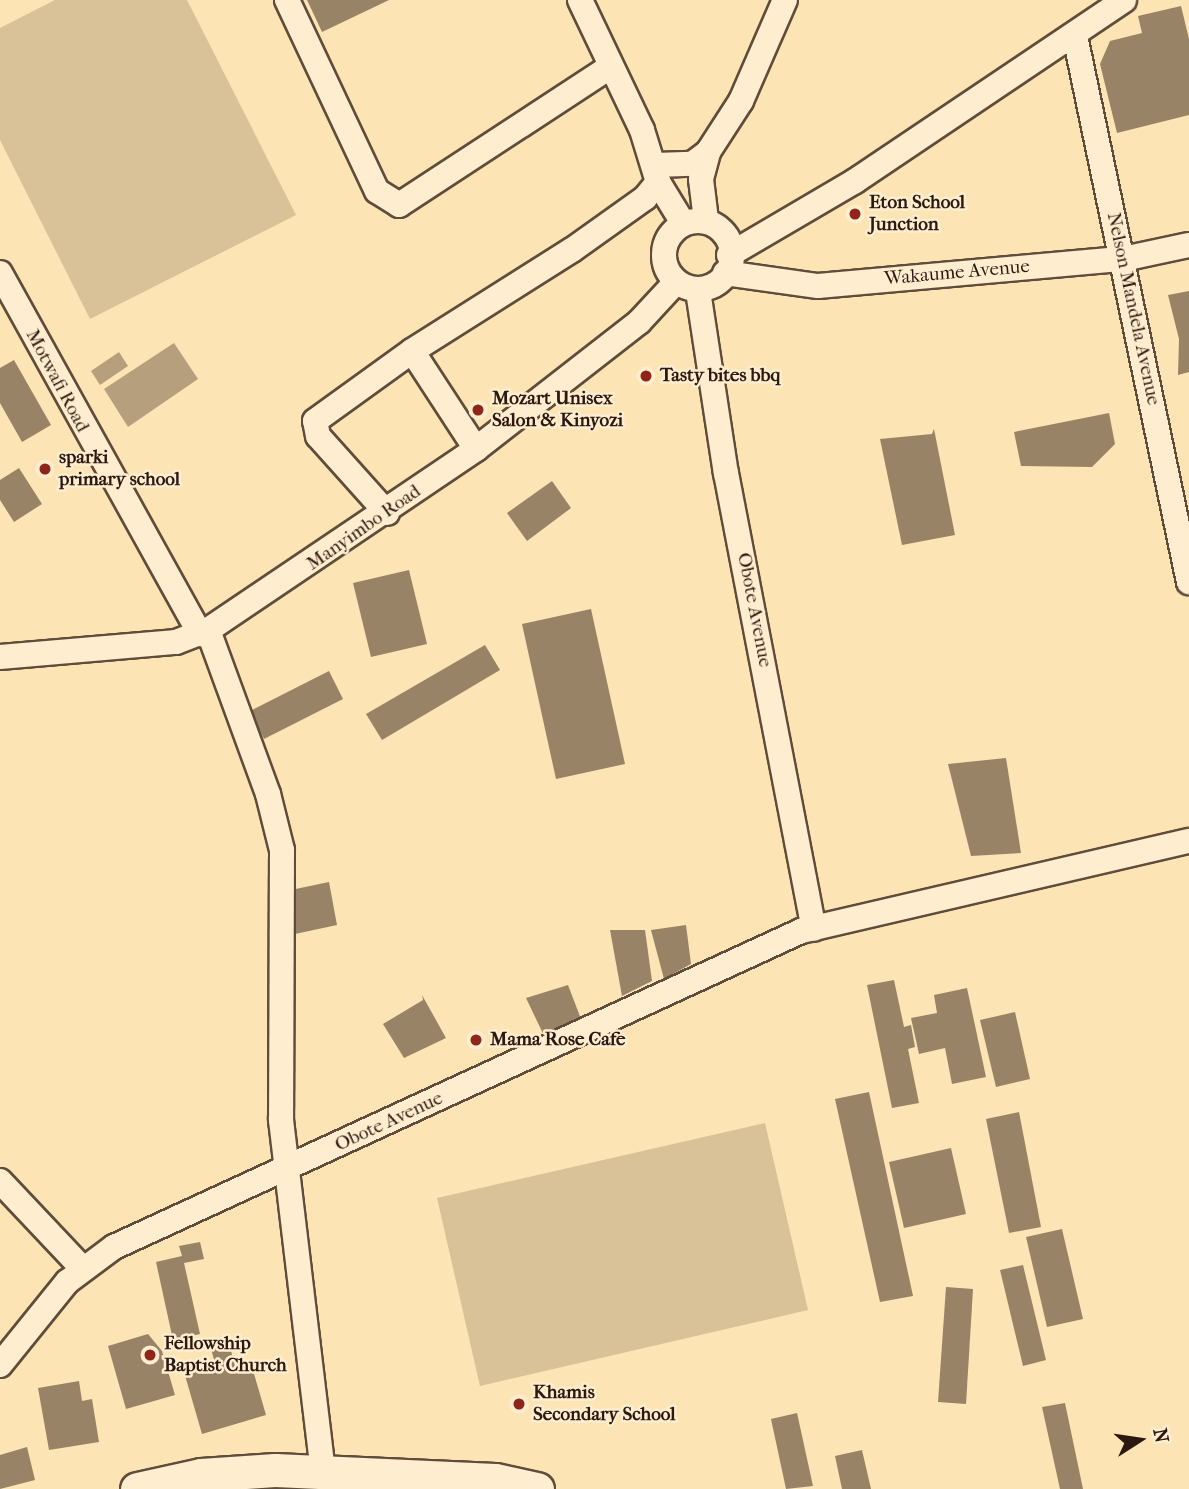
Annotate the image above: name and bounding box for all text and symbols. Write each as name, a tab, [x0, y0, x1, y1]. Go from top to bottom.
place label: Eton School Junction	[869, 192, 965, 236]
marker: Eton School Junction	[847, 206, 863, 222]
street label: Nelson Mandela Avenue	[1101, 211, 1165, 407]
street label: Wakaume Avenue	[883, 255, 1031, 291]
street label: Motwafi Road	[20, 326, 94, 436]
place label: Tasty bites bbq	[660, 365, 780, 387]
marker: Tasty bites bbq	[638, 368, 654, 384]
place label: Mozart Unisex Salon & Kinyozi	[492, 388, 623, 432]
marker: Mozart Unisex Salon & Kinyozi	[470, 402, 486, 418]
place label: sparki primary school	[59, 447, 180, 491]
marker: sparki primary school	[37, 461, 53, 477]
street label: Manyimbo Road	[303, 480, 425, 576]
street label: Obote Avenue	[732, 551, 776, 669]
place label: Mama Rose Cafe	[490, 1029, 625, 1051]
marker: Mama Rose Cafe	[468, 1032, 484, 1048]
street label: Obote Avenue	[332, 1087, 446, 1157]
place label: Fellowship Baptist Church	[164, 1333, 287, 1377]
marker: Fellowship Baptist Church	[142, 1347, 158, 1363]
place label: Khamis Secondary School	[533, 1382, 676, 1426]
marker: Khamis Secondary School	[511, 1396, 527, 1412]
north arrow	[1105, 1405, 1175, 1475]
text: N	[1148, 1426, 1173, 1445]

